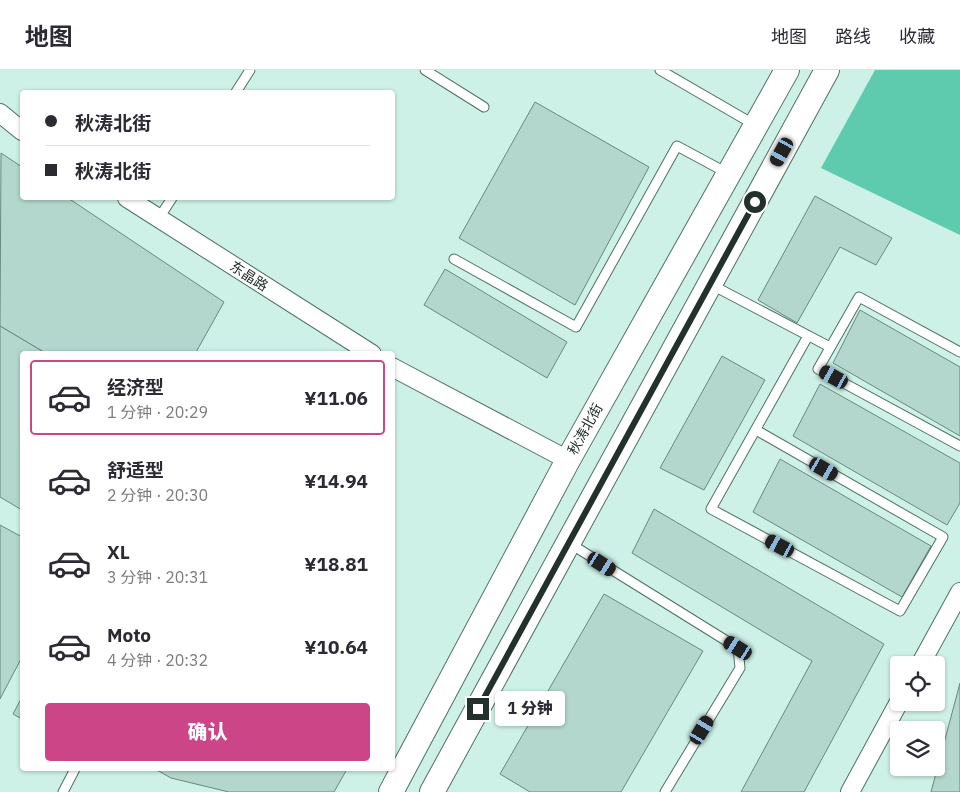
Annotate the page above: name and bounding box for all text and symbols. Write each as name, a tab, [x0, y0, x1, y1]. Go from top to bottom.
text: 地图	[25, 20, 73, 52]
text: 地图	[771, 25, 807, 48]
text: 路线	[835, 25, 871, 48]
text: 收藏	[899, 25, 935, 48]
text: 秋涛北街	[75, 111, 151, 135]
car	[768, 135, 795, 169]
text: 秋涛北街	[75, 159, 151, 183]
route start	[744, 191, 766, 213]
street label: 东晶路	[226, 257, 272, 295]
car	[817, 363, 850, 391]
icon: car	[47, 375, 92, 420]
text: 经济型	[107, 375, 164, 399]
text: ¥11.06	[304, 386, 368, 410]
street label: 秋涛北街	[564, 400, 606, 458]
text: 1 分钟 · 20:29	[107, 402, 208, 422]
car	[807, 455, 840, 483]
icon: car	[47, 458, 92, 503]
text: 舒适型	[107, 458, 164, 482]
text: ¥14.94	[304, 469, 368, 493]
text: 2 分钟 · 20:30	[107, 485, 208, 505]
car	[763, 532, 796, 560]
text: XL	[107, 540, 130, 564]
icon: car	[47, 541, 92, 586]
car	[585, 550, 618, 578]
text: ¥18.81	[304, 552, 368, 576]
text: 3 分钟 · 20:31	[107, 567, 208, 587]
text: Moto	[107, 623, 151, 647]
icon: car	[47, 624, 92, 669]
car	[721, 634, 754, 662]
text: ¥10.64	[304, 635, 368, 659]
text: 4 分钟 · 20:32	[107, 650, 208, 670]
map controls	[890, 656, 945, 776]
button: locate	[890, 656, 945, 711]
callout: 1 分钟	[496, 692, 566, 726]
route end	[467, 698, 489, 720]
text: 1 分钟	[507, 698, 553, 718]
button: 确认	[45, 703, 370, 761]
car	[687, 713, 716, 747]
button: layers	[890, 721, 945, 776]

